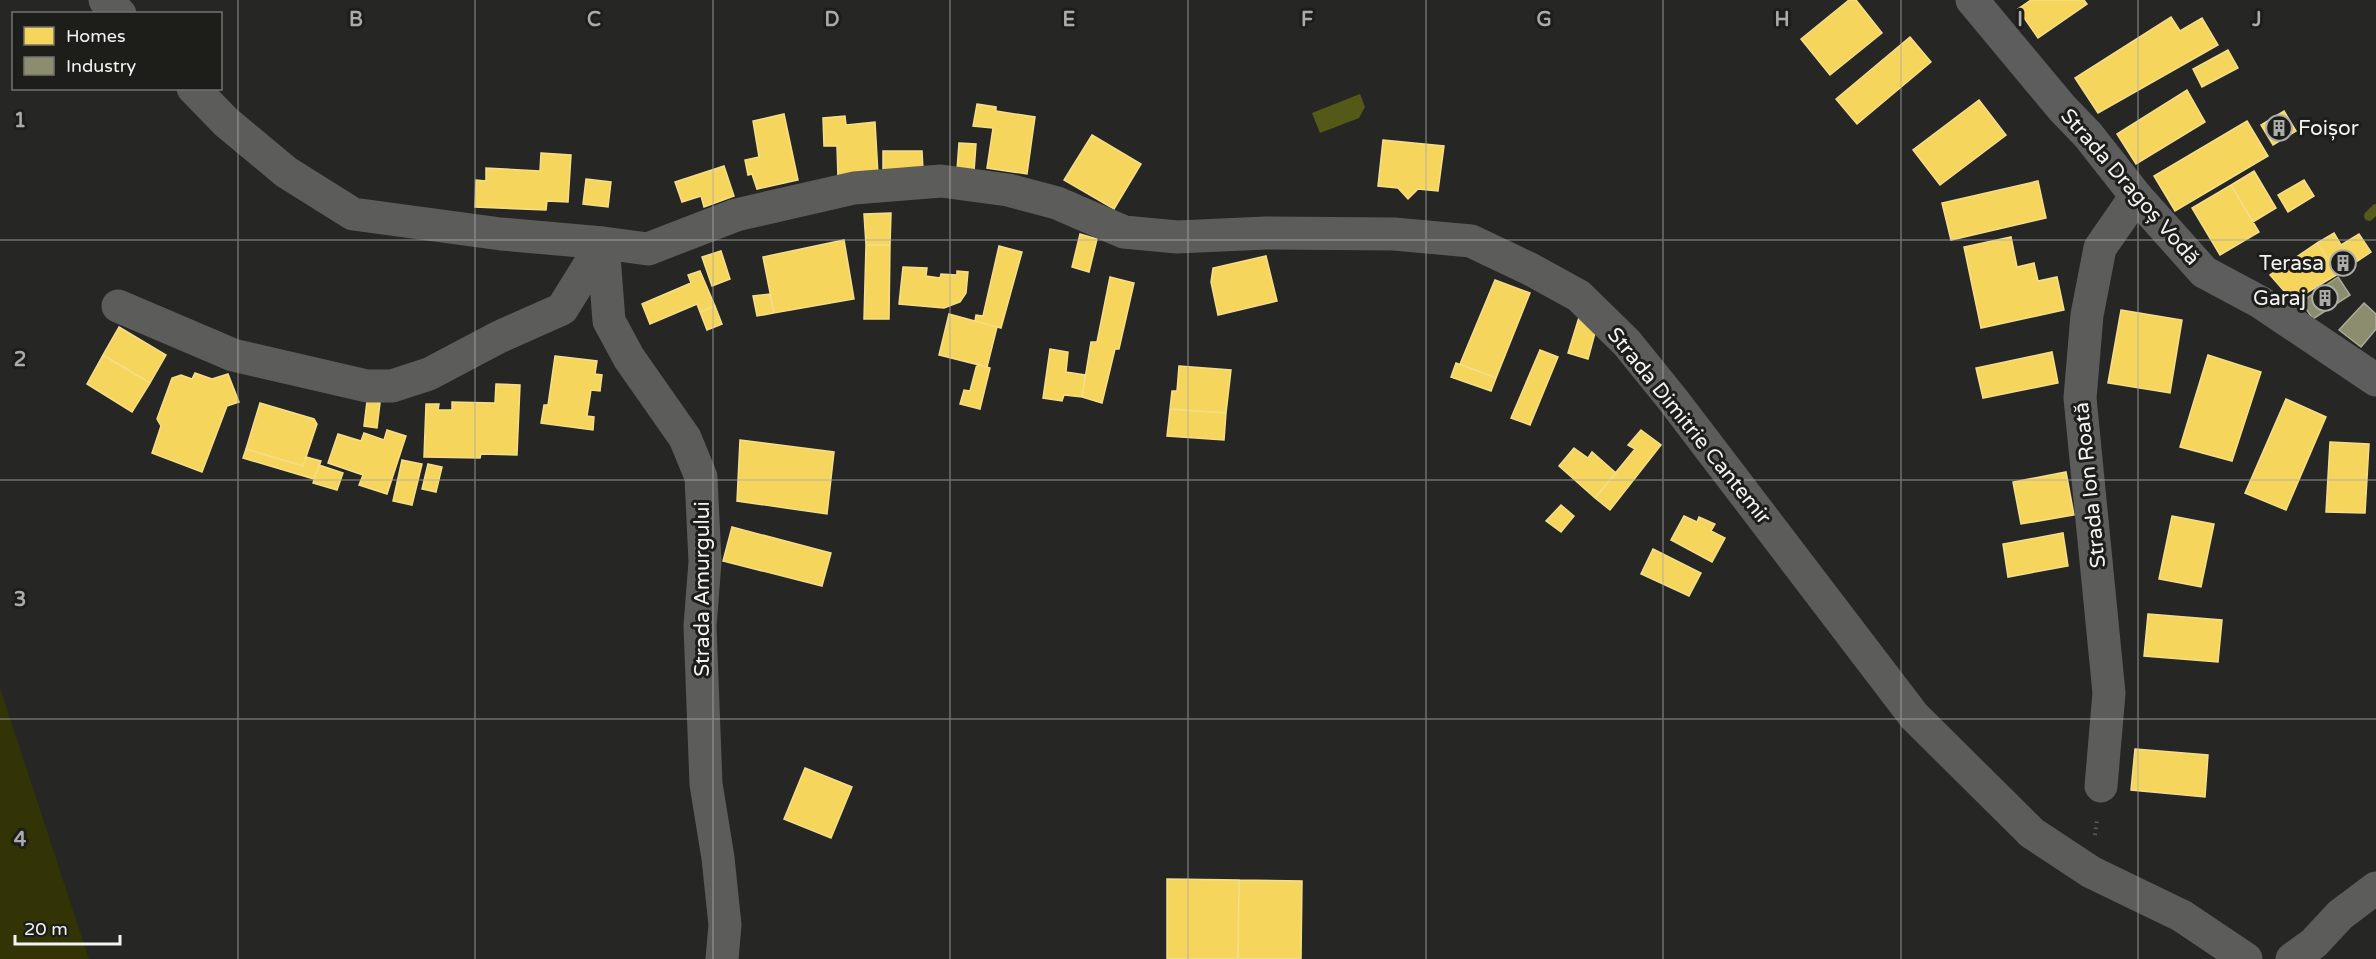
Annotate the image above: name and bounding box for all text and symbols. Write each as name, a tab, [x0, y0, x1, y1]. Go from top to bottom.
text: B	[349, 8, 363, 32]
text: C	[587, 8, 601, 32]
text: D	[824, 8, 840, 32]
text: E	[1063, 8, 1076, 32]
text: F	[1301, 8, 1313, 32]
text: G	[1536, 8, 1552, 32]
text: H	[1774, 8, 1790, 32]
text: I	[2017, 8, 2023, 32]
text: J	[2251, 8, 2262, 32]
legend	[12, 12, 222, 90]
text: Homes	[66, 25, 126, 47]
text: Industry	[66, 55, 137, 77]
street label: Strada Dragoș Vodă	[2055, 104, 2205, 270]
text: 1	[14, 109, 26, 133]
building icon: Foișor	[2264, 113, 2294, 143]
place label: Foișor	[2298, 116, 2359, 141]
building icon: Terasa	[2328, 248, 2358, 278]
place label: Terasa	[2259, 251, 2324, 276]
building icon: Garaj	[2310, 283, 2340, 313]
place label: Garaj	[2253, 286, 2306, 311]
street label: Strada Dimitrie Cantemir	[1602, 323, 1776, 529]
text: 2	[14, 348, 26, 372]
street label: Strada Ion Roată	[2069, 401, 2111, 569]
street label: Strada Amurgului	[690, 501, 715, 677]
text: 3	[14, 588, 26, 612]
text: 4	[14, 828, 27, 852]
scale bar	[15, 908, 120, 946]
text: 20 m	[24, 918, 68, 940]

